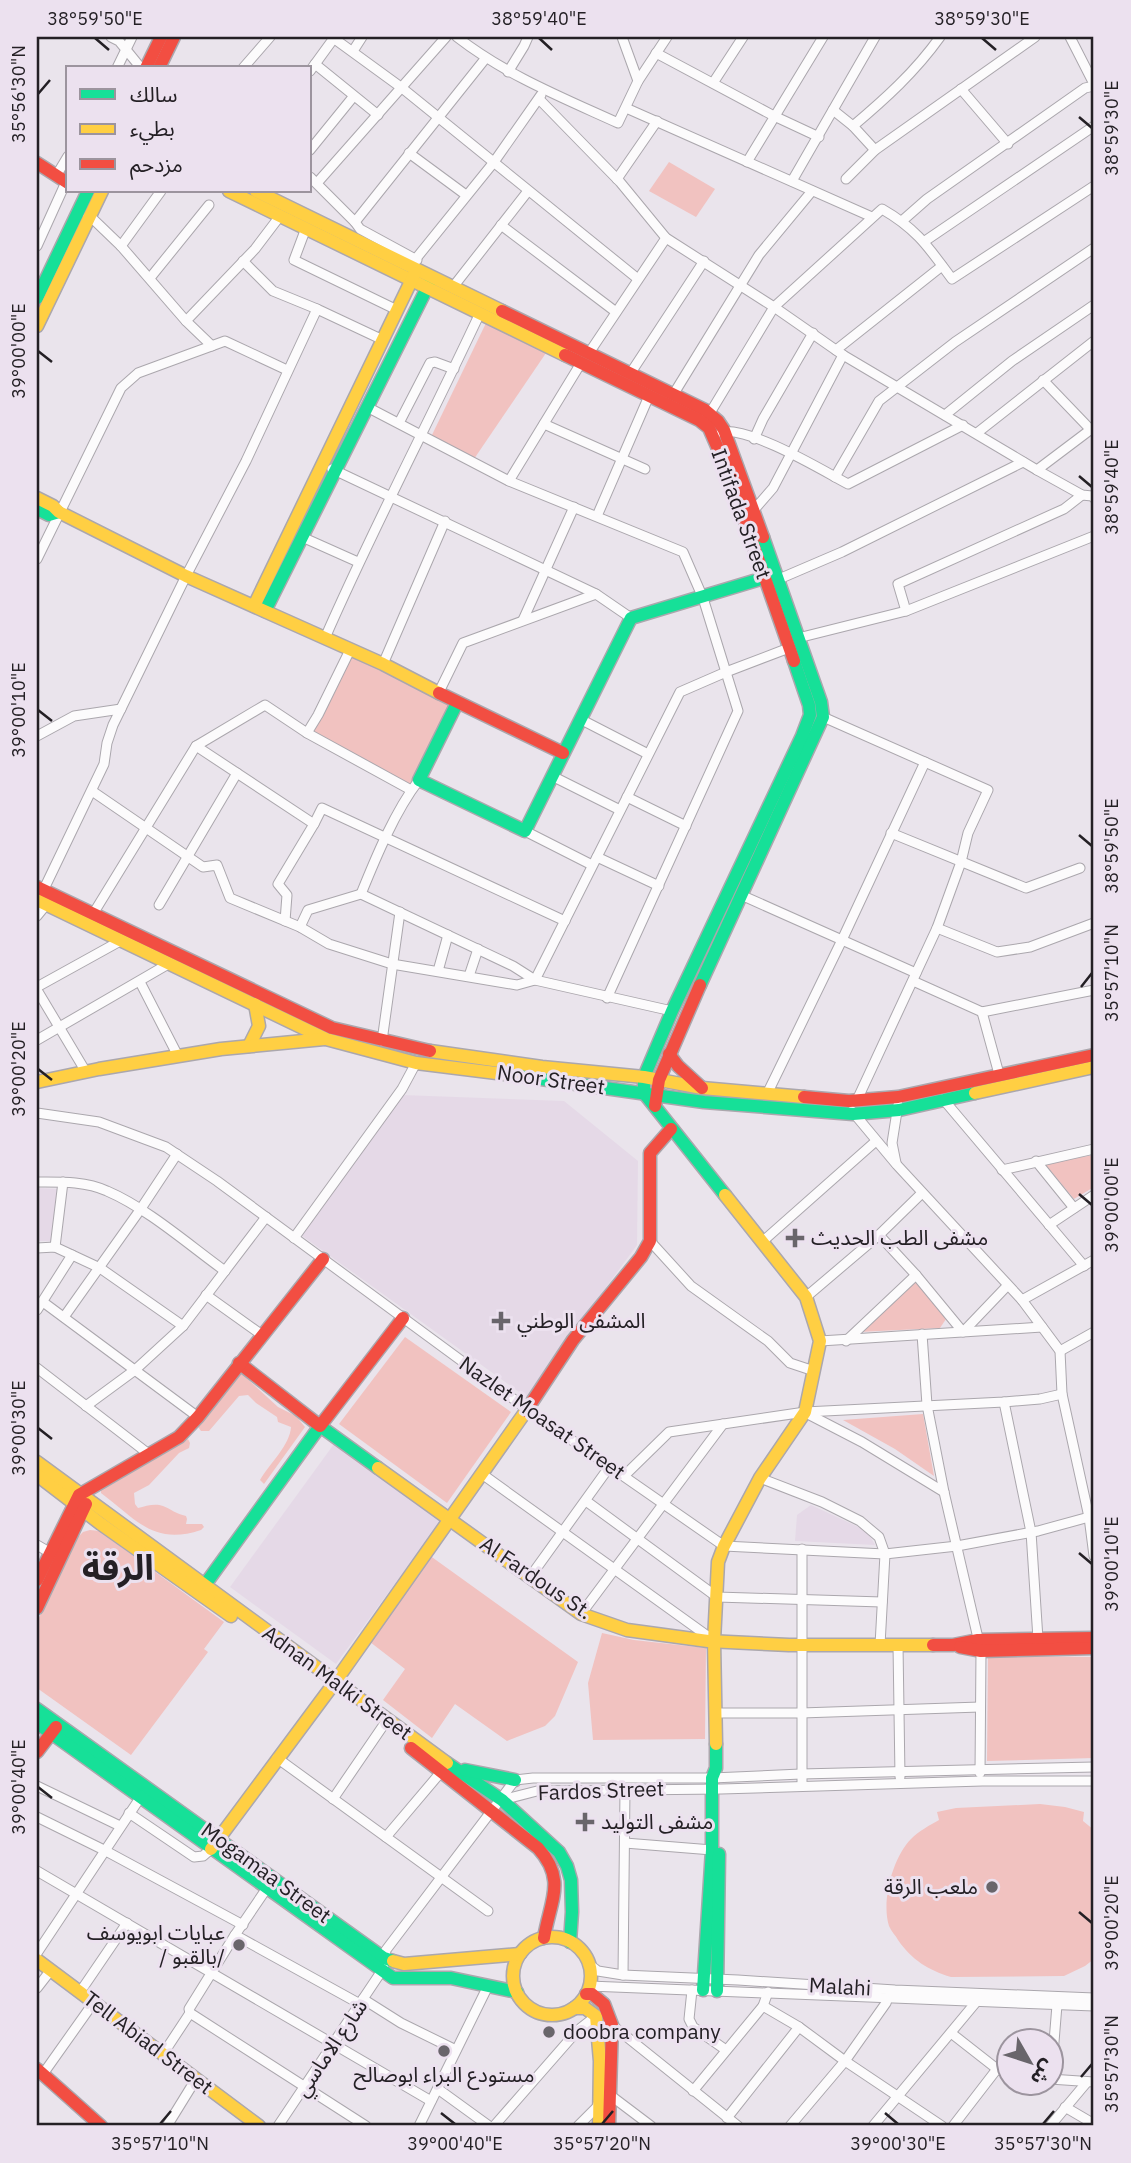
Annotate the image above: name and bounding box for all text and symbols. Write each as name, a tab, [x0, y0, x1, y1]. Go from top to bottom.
text: 38°59'50"E	[47, 7, 143, 30]
text: 38°59'40"E	[491, 7, 587, 30]
text: 38°59'30"E	[934, 7, 1030, 30]
text: 35°56'30"N	[7, 45, 30, 143]
legend	[66, 66, 312, 192]
text: سالك	[130, 80, 177, 108]
text: 38°59'30"E	[1100, 80, 1123, 176]
text: بطيء	[130, 114, 175, 145]
text: مزدحم	[130, 150, 183, 180]
text: 39°00'00"E	[7, 303, 30, 399]
text: 38°59'40"E	[1100, 439, 1123, 535]
street label: Intifada Street	[705, 445, 779, 583]
text: 39°00'10"E	[7, 662, 30, 758]
text: 38°59'50"E	[1100, 798, 1123, 894]
text: 35°57'10"N	[1100, 924, 1123, 1022]
text: 39°00'20"E	[7, 1021, 30, 1117]
street label: Noor Street	[495, 1058, 607, 1100]
text: 39°00'00"E	[1100, 1157, 1123, 1253]
place label: مشفى الطب الحديث	[811, 1223, 988, 1251]
marker: مشفى الطب الحديث	[785, 1228, 805, 1248]
place label: المشفى الوطني	[517, 1306, 646, 1337]
marker: المشفى الوطني	[491, 1311, 511, 1331]
street label: Nazlet Moasat Street	[454, 1349, 631, 1485]
text: 39°00'30"E	[7, 1380, 30, 1476]
text: 39°00'10"E	[1100, 1516, 1123, 1612]
street label: Al Fardous St.	[475, 1529, 598, 1625]
district label: الرقة	[82, 1544, 154, 1590]
street label: Adnan Malki Street	[257, 1618, 418, 1746]
text: 39°00'40"E	[7, 1739, 30, 1835]
street label: Fardos Street	[537, 1774, 665, 1806]
place label: مشفى التوليد	[601, 1807, 713, 1835]
marker: مشفى التوليد	[575, 1812, 595, 1832]
street label: Mogamaa Street	[196, 1815, 337, 1929]
place label: ملعب الرقة	[884, 1872, 978, 1900]
text: 39°00'20"E	[1100, 1875, 1123, 1971]
marker: ملعب الرقة	[984, 1879, 1000, 1895]
place label: عبايات ابويوسف / بالقبو/	[87, 1918, 225, 1970]
marker: عبايات ابويوسف / بالقبو/	[231, 1937, 247, 1953]
street label: Malahi	[808, 1970, 872, 2002]
street label: Tell Abiad Street	[78, 1984, 219, 2100]
street label: شارع الاماسي	[287, 1993, 376, 2103]
text: 35°57'30"N	[1100, 2015, 1123, 2113]
place label: doobra company	[563, 2017, 721, 2045]
marker: doobra company	[541, 2024, 557, 2040]
north arrow	[995, 2026, 1064, 2096]
marker: مستودع البراء ابوصالح	[436, 2043, 452, 2059]
text: ش	[1026, 2055, 1061, 2090]
place label: مستودع البراء ابوصالح	[354, 2060, 535, 2090]
text: 35°57'10"N	[111, 2132, 209, 2155]
text: 39°00'40"E	[407, 2132, 503, 2155]
text: 35°57'20"N	[553, 2132, 651, 2155]
text: 39°00'30"E	[850, 2132, 946, 2155]
text: 35°57'30"N	[994, 2132, 1092, 2155]

